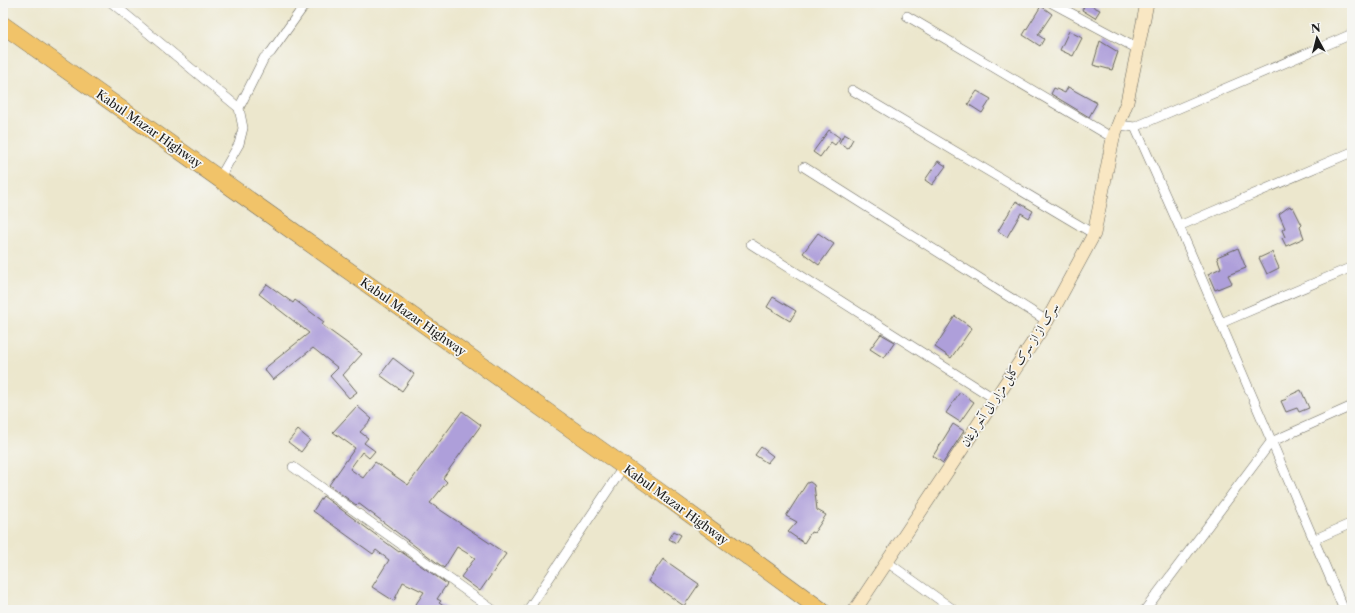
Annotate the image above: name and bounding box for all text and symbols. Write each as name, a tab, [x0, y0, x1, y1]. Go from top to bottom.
north arrow	[1297, 18, 1337, 58]
text: N	[1310, 20, 1322, 36]
street label: Kabul Mazar Highway	[93, 86, 205, 171]
street label: Kabul Mazar Highway	[357, 274, 469, 359]
street label: سرک از از سرک کابل مزار الی آخر لرغان	[957, 300, 1063, 451]
street label: Kabul Mazar Highway	[621, 462, 732, 548]

